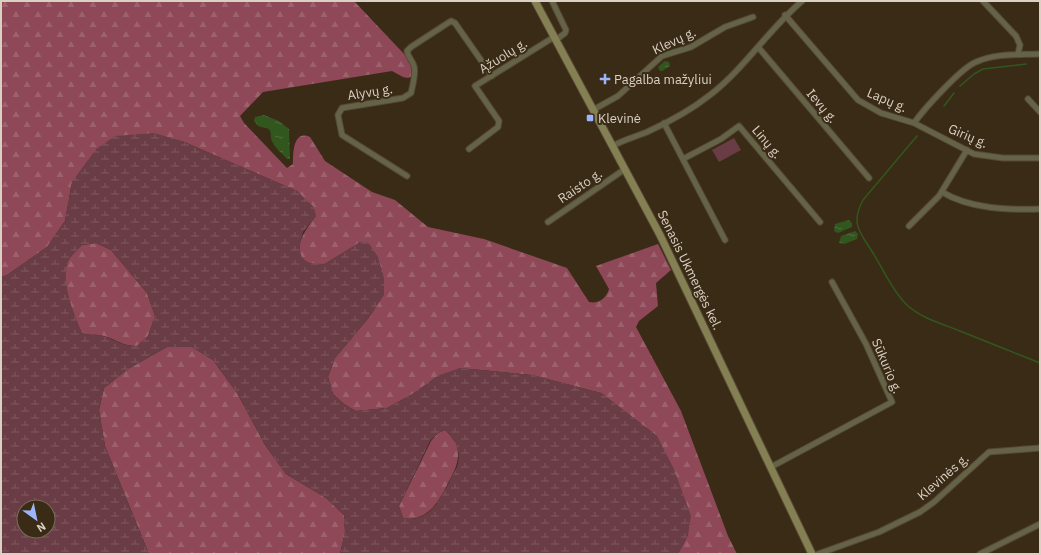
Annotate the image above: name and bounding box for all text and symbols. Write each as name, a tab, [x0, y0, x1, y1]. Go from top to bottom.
street label: Klevų g.	[649, 24, 699, 58]
street label: Ąžuolų g.	[476, 35, 530, 77]
place label: Pagalba mažyliui	[614, 71, 712, 88]
marker: Pagalba mažyliui	[599, 73, 611, 85]
street label: Alyvų g.	[346, 80, 394, 104]
street label: Lapų g.	[864, 84, 910, 116]
street label: Ievų g.	[803, 85, 841, 127]
place label: Klevinė	[598, 110, 641, 127]
marker: Klevinė	[585, 113, 595, 123]
street label: Girių g.	[946, 120, 990, 152]
street label: Linų g.	[748, 122, 786, 162]
street label: Raisto g.	[554, 165, 606, 207]
street label: Senasis Ukmergės kel.	[654, 207, 726, 333]
street label: Sūkurio g.	[868, 336, 906, 396]
street label: Klevinės g.	[914, 450, 972, 504]
north arrow	[16, 499, 56, 539]
text: N	[34, 519, 49, 535]

